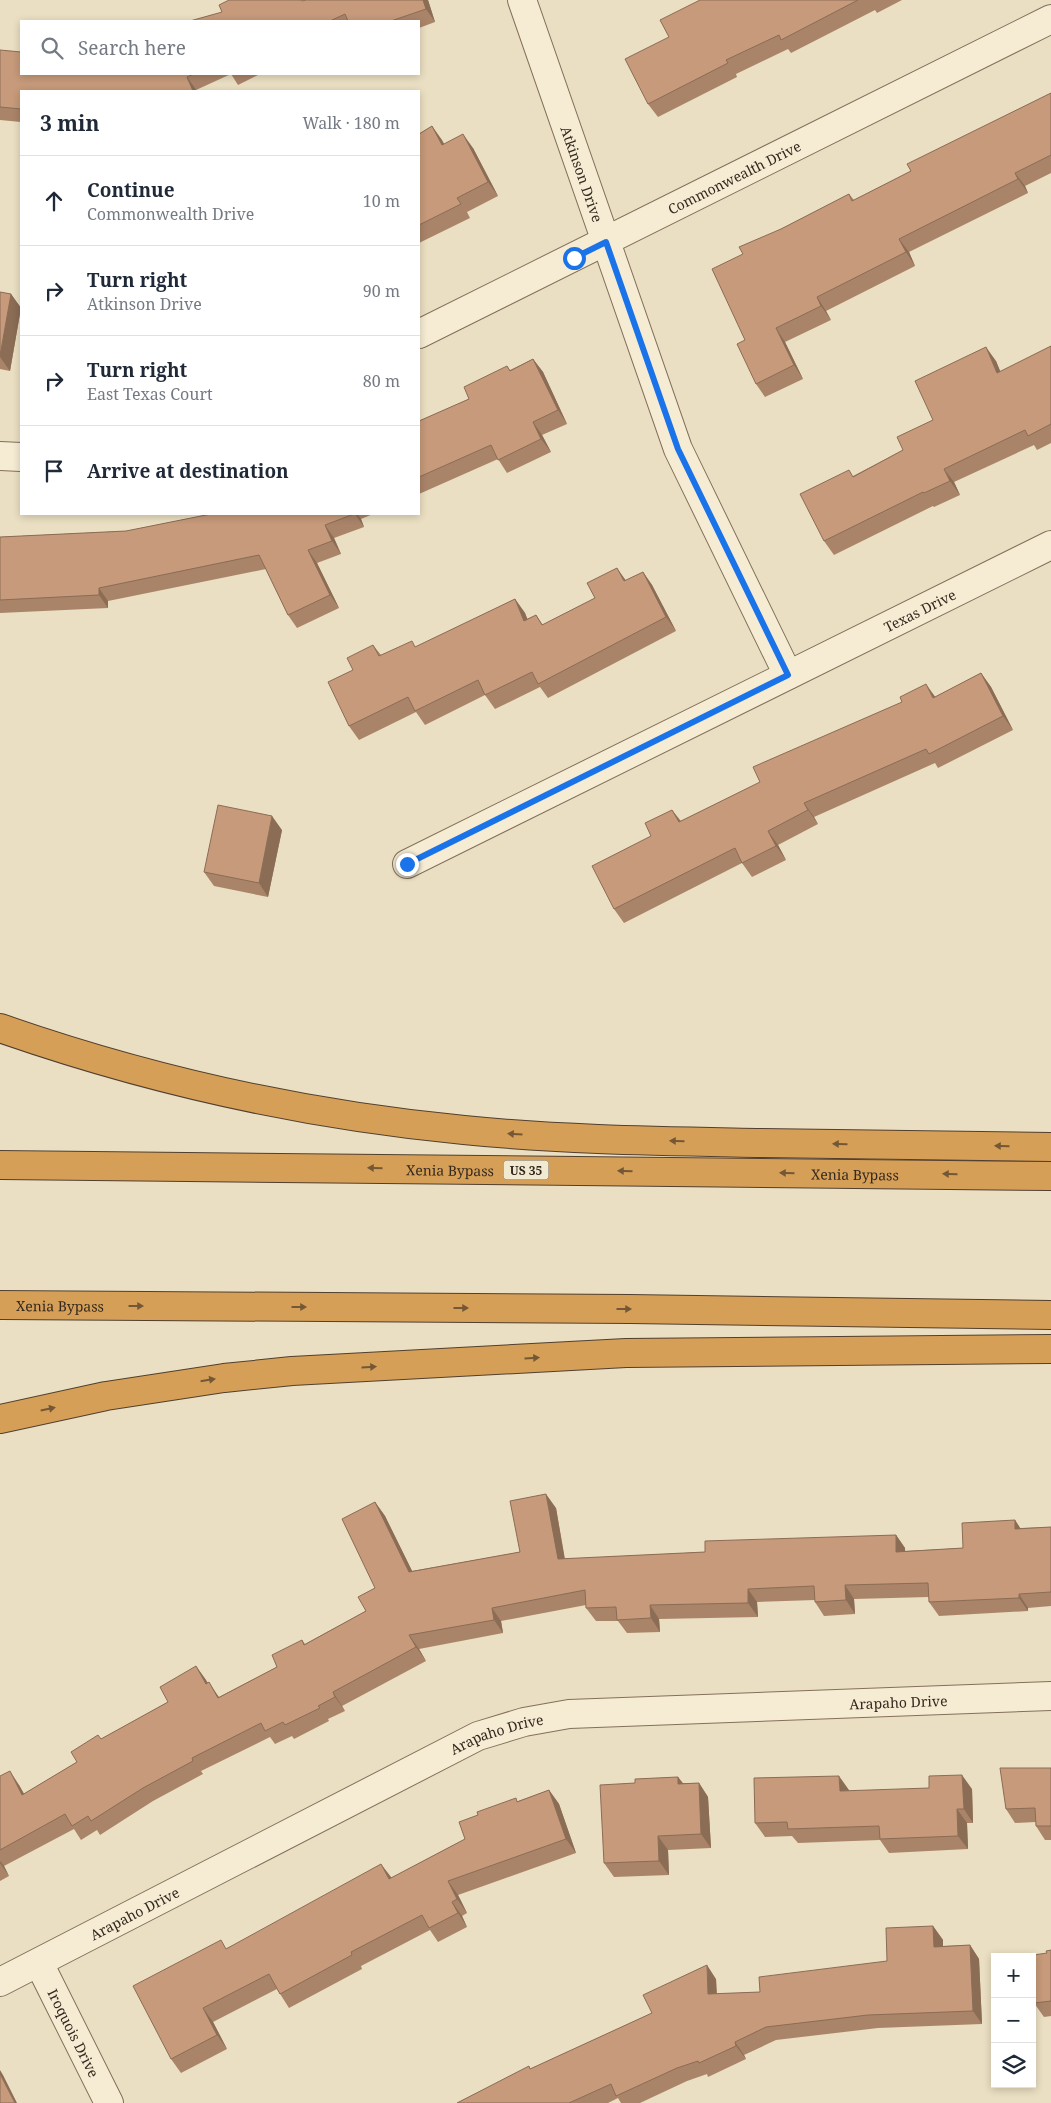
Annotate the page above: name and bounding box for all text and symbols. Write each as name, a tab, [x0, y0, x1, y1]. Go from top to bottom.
search box	[20, 20, 420, 75]
icon: search	[38, 34, 66, 62]
text: Search here	[78, 35, 186, 61]
text: 3 min	[40, 109, 99, 137]
text: Walk · 180 m	[303, 112, 400, 134]
street label: Atkinson Drive	[557, 123, 608, 224]
street label: Commonwealth Drive	[664, 136, 804, 218]
text: Continue	[87, 177, 175, 203]
icon: ahead	[40, 187, 68, 215]
text: 10 m	[363, 190, 400, 212]
text: Commonwealth Drive	[87, 203, 254, 225]
route start	[563, 247, 586, 270]
text: Turn right	[87, 267, 187, 293]
icon: right	[40, 277, 68, 305]
text: 90 m	[363, 280, 400, 302]
text: Atkinson Drive	[87, 293, 202, 315]
text: Turn right	[87, 357, 187, 383]
icon: right	[40, 367, 68, 395]
text: 80 m	[363, 370, 400, 392]
text: East Texas Court	[87, 383, 213, 405]
icon: arrive	[40, 457, 68, 485]
text: Arrive at destination	[87, 458, 289, 484]
street label: Texas Drive	[880, 584, 959, 636]
route end	[396, 853, 419, 876]
one-way arrow	[507, 1130, 523, 1138]
one-way arrow	[669, 1137, 685, 1145]
one-way arrow	[832, 1140, 848, 1148]
one-way arrow	[994, 1142, 1010, 1150]
street label: Xenia Bypass	[406, 1160, 494, 1180]
road number: US 35	[504, 1160, 548, 1180]
one-way arrow	[367, 1164, 383, 1172]
street label: Xenia Bypass	[811, 1164, 899, 1184]
one-way arrow	[617, 1167, 633, 1175]
one-way arrow	[779, 1169, 795, 1177]
one-way arrow	[942, 1170, 958, 1178]
street label: Xenia Bypass	[16, 1296, 104, 1315]
one-way arrow	[128, 1302, 144, 1310]
one-way arrow	[291, 1303, 307, 1311]
one-way arrow	[453, 1304, 469, 1312]
one-way arrow	[616, 1305, 632, 1313]
one-way arrow	[524, 1354, 540, 1362]
one-way arrow	[362, 1362, 378, 1370]
one-way arrow	[200, 1376, 216, 1384]
one-way arrow	[40, 1405, 55, 1413]
street label: Arapaho Drive	[849, 1690, 948, 1713]
street label: Arapaho Drive	[446, 1709, 545, 1758]
street label: Arapaho Drive	[86, 1882, 182, 1944]
map controls	[991, 1953, 1036, 2088]
button: +	[991, 1953, 1036, 1998]
street label: Iroquois Drive	[44, 1985, 104, 2080]
button: −	[991, 1998, 1036, 2043]
button: layers	[991, 2043, 1036, 2088]

